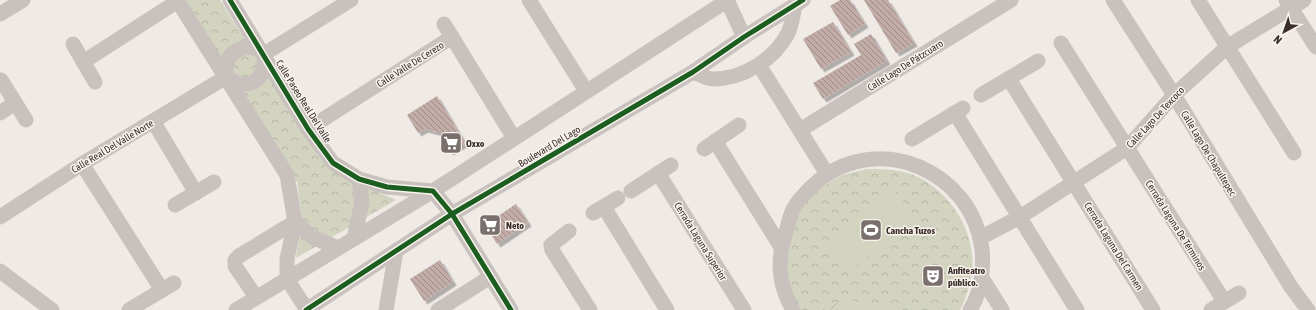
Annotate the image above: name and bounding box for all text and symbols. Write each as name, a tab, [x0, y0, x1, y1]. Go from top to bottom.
north arrow	[1264, 12, 1304, 52]
text: N	[1271, 33, 1284, 46]
street label: Calle Lago De Pátzcuaro	[865, 38, 945, 93]
street label: Calle Valle De Cerezo	[375, 39, 446, 89]
street label: Calle Paseo Real Del Valle	[274, 58, 334, 145]
street label: Calle Lago De Texcoco	[1124, 84, 1187, 150]
street label: Calle Lago De Chapultepec	[1179, 109, 1238, 198]
street label: Calle Real Del Valle Norte	[69, 117, 156, 175]
street label: Boulevard Del Lago	[516, 123, 583, 169]
supermarket icon: Oxxo	[438, 130, 464, 156]
place label: Oxxo	[466, 138, 485, 149]
street label: Cerrada Laguna De Términos	[1143, 178, 1208, 273]
street label: Cerrada Laguna Superior	[672, 200, 730, 283]
street label: Cerrada Laguna Del Carmen	[1082, 200, 1145, 292]
supermarket icon: Neto	[477, 212, 503, 238]
sports icon: Cancha Tuzos	[858, 217, 884, 243]
place label: Neto	[506, 220, 524, 231]
place label: Cancha Tuzos	[886, 225, 935, 236]
theatre icon: Anfiteatro público.	[920, 263, 946, 289]
place label: Anfiteatro público.	[947, 265, 986, 288]

